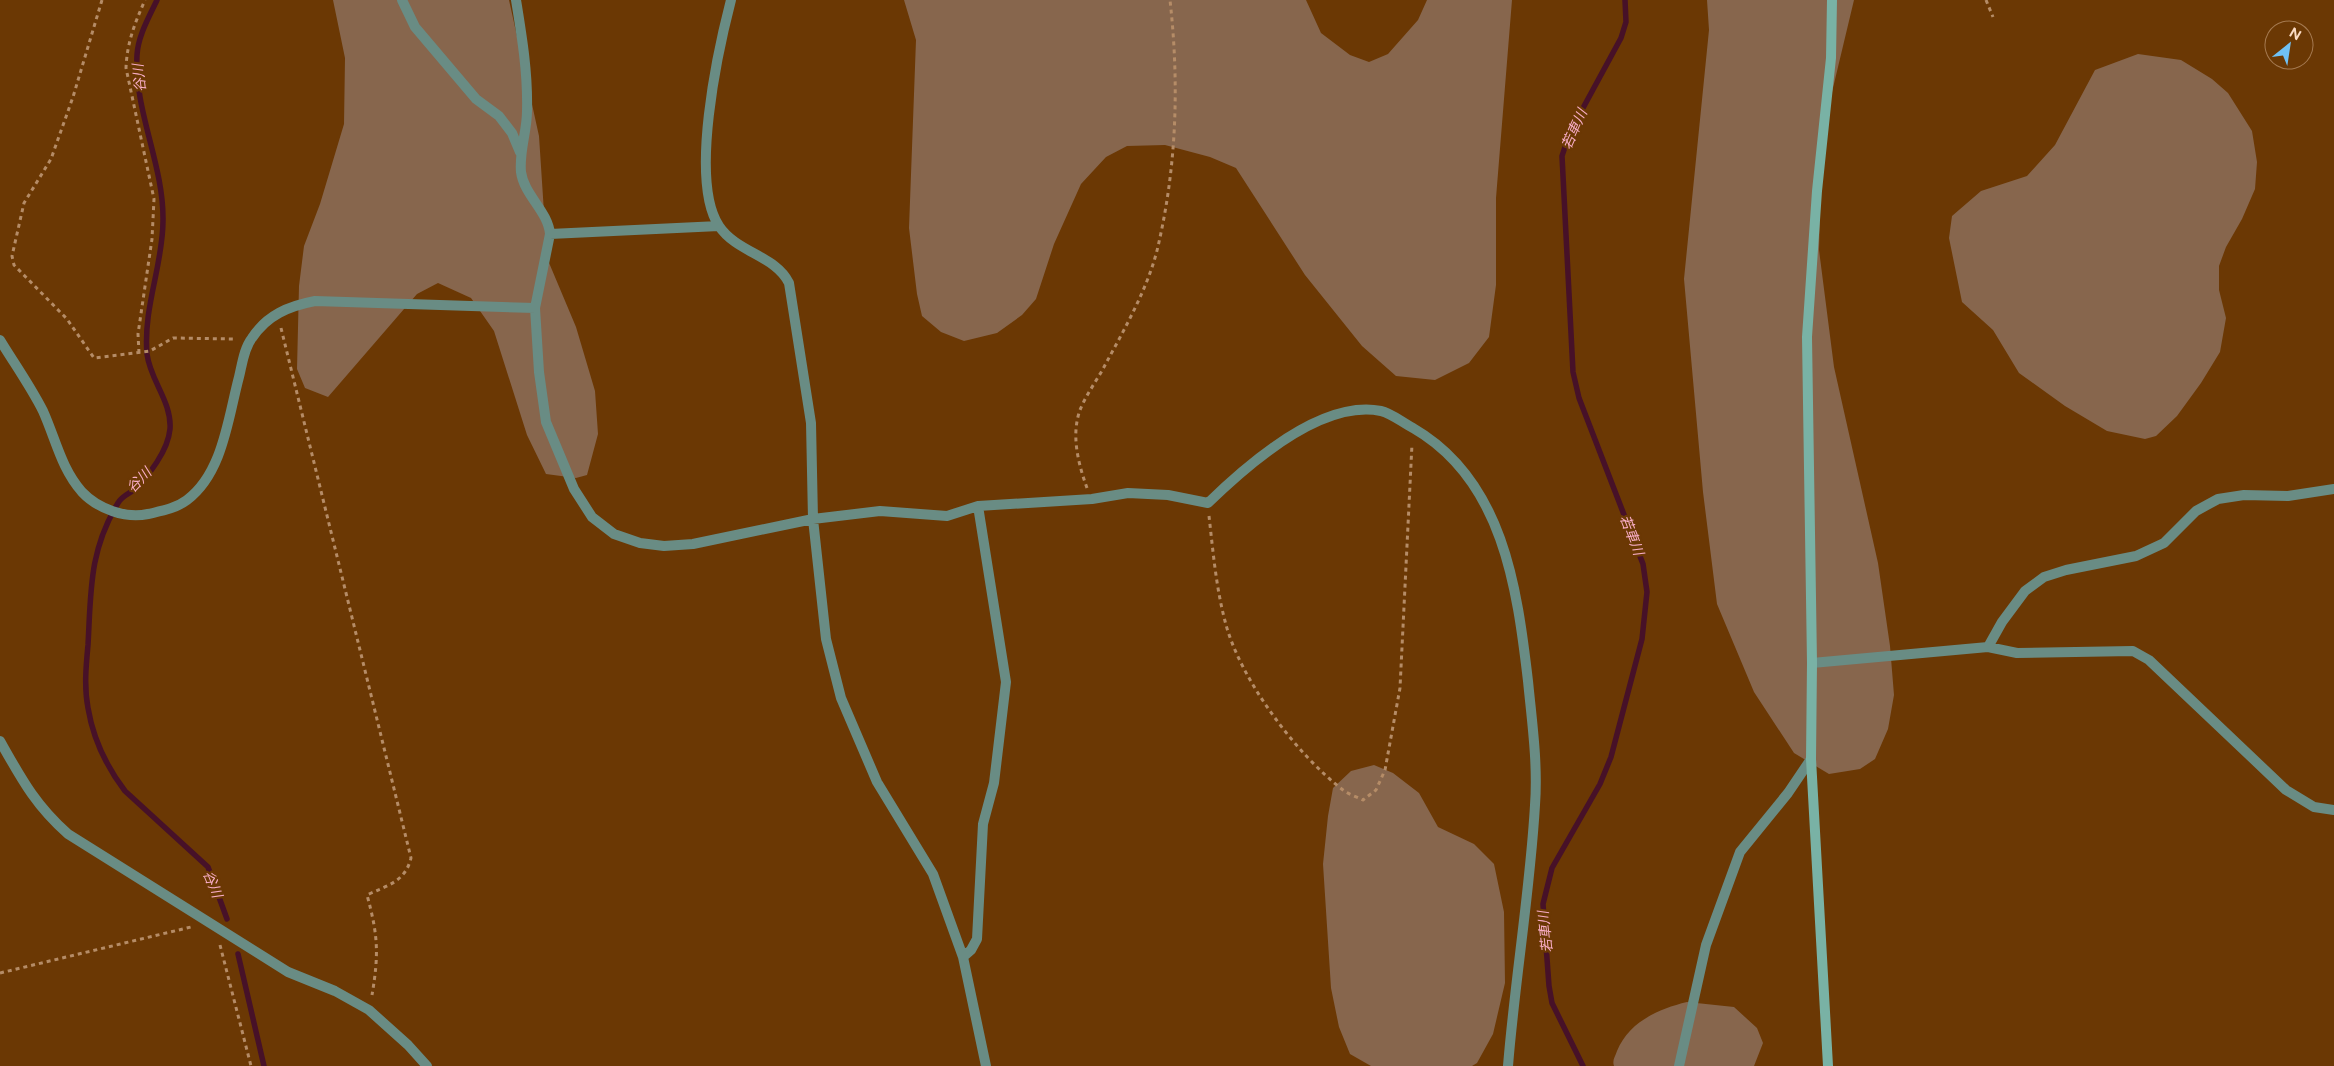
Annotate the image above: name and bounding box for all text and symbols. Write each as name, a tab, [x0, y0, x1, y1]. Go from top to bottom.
north arrow	[2264, 20, 2314, 70]
text: N	[2286, 24, 2304, 44]
water label: 谷川	[129, 61, 149, 93]
water label: 若車川	[1558, 105, 1592, 152]
water label: 谷川	[124, 463, 157, 496]
water label: 若車川	[1616, 513, 1648, 560]
water label: 谷川	[199, 868, 226, 902]
water label: 若車川	[1535, 908, 1556, 954]

